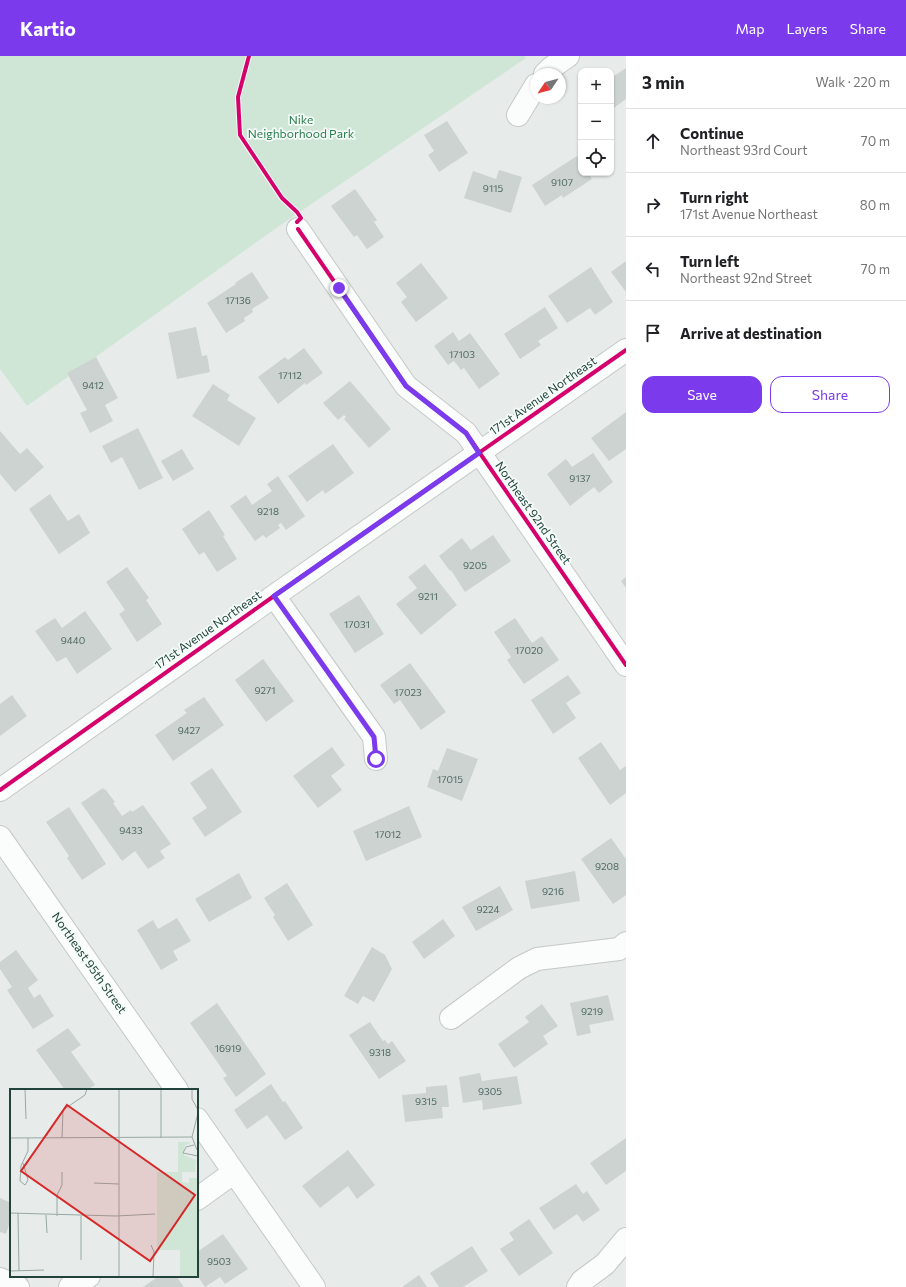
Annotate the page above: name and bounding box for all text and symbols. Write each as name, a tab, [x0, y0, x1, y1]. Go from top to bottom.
text: Kartio	[20, 17, 76, 40]
text: Map	[736, 20, 764, 37]
text: Layers	[786, 20, 828, 37]
text: Share	[850, 20, 886, 37]
north arrow	[530, 68, 566, 104]
map controls	[578, 68, 614, 176]
button: +	[578, 68, 614, 104]
text: 3 min	[642, 72, 685, 93]
text: Walk · 220 m	[816, 74, 890, 90]
button: −	[578, 104, 614, 140]
park label: Nike Neighborhood Park	[248, 112, 355, 140]
text: Continue	[680, 124, 744, 142]
icon: ahead	[642, 130, 664, 152]
text: 70 m	[861, 133, 890, 149]
button: locate	[578, 140, 614, 176]
text: Northeast 93rd Court	[680, 142, 808, 158]
house number: 9107	[551, 176, 573, 188]
house number: 9115	[483, 182, 503, 194]
text: Turn right	[680, 188, 749, 206]
icon: right	[642, 194, 664, 216]
text: 80 m	[860, 197, 890, 213]
text: 171st Avenue Northeast	[680, 206, 818, 222]
text: Turn left	[680, 252, 739, 270]
icon: left	[642, 258, 664, 280]
text: 70 m	[861, 261, 890, 277]
text: Northeast 92nd Street	[680, 270, 812, 286]
route end	[330, 279, 348, 297]
house number: 17136	[225, 294, 251, 306]
icon: arrive	[642, 322, 664, 344]
text: Arrive at destination	[680, 324, 822, 342]
house number: 17103	[449, 348, 475, 360]
street label: 171st Avenue Northeast	[486, 353, 599, 437]
house number: 17112	[278, 369, 302, 381]
button: Save	[642, 376, 762, 413]
button: Share	[770, 376, 890, 413]
house number: 9412	[82, 379, 104, 391]
street label: Northeast 92nd Street	[493, 458, 575, 566]
house number: 9137	[569, 472, 591, 484]
house number: 9218	[257, 505, 279, 517]
house number: 9205	[463, 559, 487, 571]
street label: 171st Avenue Northeast	[151, 587, 264, 671]
house number: 9211	[418, 590, 438, 602]
house number: 17031	[344, 618, 370, 630]
house number: 9440	[61, 634, 85, 646]
house number: 17020	[515, 644, 543, 656]
house number: 9271	[254, 684, 276, 696]
house number: 17023	[394, 686, 422, 698]
house number: 9427	[178, 724, 200, 736]
route start	[367, 750, 385, 768]
house number: 17015	[437, 773, 463, 785]
house number: 9433	[119, 824, 143, 836]
house number: 17012	[375, 828, 401, 840]
house number: 9208	[595, 860, 619, 872]
house number: 9216	[542, 885, 564, 897]
house number: 9224	[477, 903, 499, 915]
street label: Northeast 95th Street	[50, 909, 130, 1016]
house number: 9219	[581, 1005, 603, 1017]
house number: 16919	[215, 1042, 241, 1054]
house number: 9318	[369, 1046, 391, 1058]
house number: 9305	[478, 1085, 502, 1097]
inset map	[10, 1089, 198, 1277]
house number: 9315	[415, 1095, 437, 1107]
house number: 9503	[207, 1255, 231, 1267]

